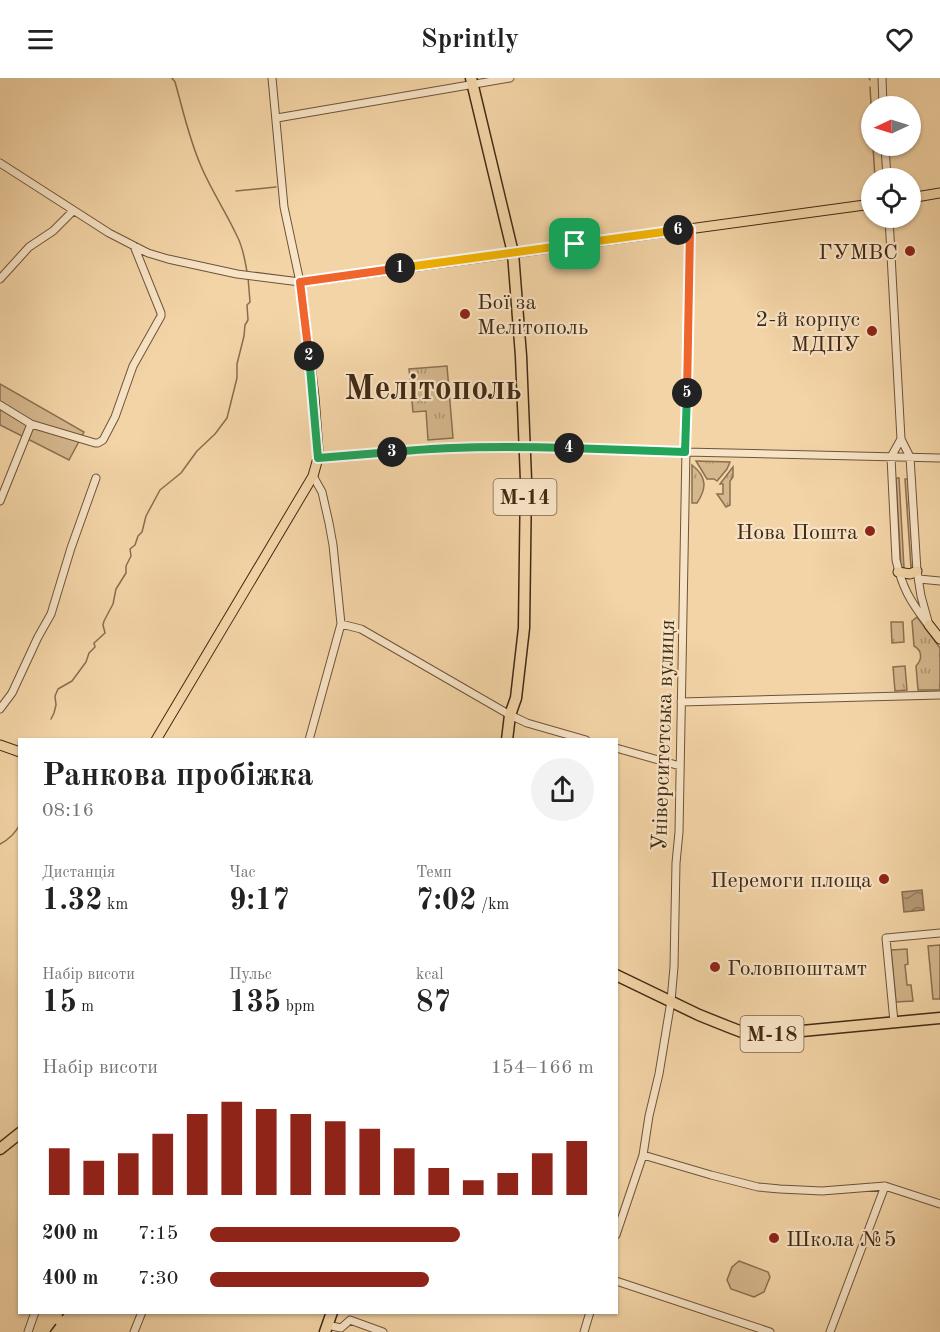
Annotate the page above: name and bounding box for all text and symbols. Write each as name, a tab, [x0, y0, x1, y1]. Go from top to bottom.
icon: menu	[24, 23, 57, 56]
icon: heart	[883, 23, 916, 56]
text: Sprintly	[421, 26, 519, 53]
north arrow	[861, 96, 921, 156]
map controls	[861, 96, 921, 228]
button: locate	[861, 168, 921, 228]
pin: 6	[663, 215, 693, 245]
pin	[549, 218, 600, 269]
text: 6	[673, 222, 683, 238]
icon: arrive	[558, 227, 591, 260]
place label: ГУМВС	[818, 242, 898, 264]
marker: ГУМВС	[903, 244, 917, 258]
pin: 1	[385, 253, 415, 283]
text: 1	[395, 260, 405, 276]
place label: Бої за Мелітополь	[477, 292, 588, 339]
marker: Бої за Мелітополь	[458, 307, 472, 321]
place label: 2-й корпус МДПУ	[755, 309, 860, 356]
marker: 2-й корпус МДПУ	[865, 324, 879, 338]
pin: 2	[294, 341, 324, 371]
text: 2	[304, 348, 314, 364]
district label: Мелітополь	[344, 373, 522, 407]
pin: 5	[672, 378, 702, 408]
text: 5	[682, 385, 692, 401]
pin: 4	[554, 433, 584, 463]
pin: 3	[377, 437, 407, 467]
text: 4	[564, 440, 574, 456]
text: 3	[387, 444, 397, 460]
road number: М-14	[494, 479, 556, 515]
place label: Нова Пошта	[736, 522, 858, 544]
marker: Нова Пошта	[863, 524, 877, 538]
street label: Університетська вулиця	[649, 619, 679, 851]
button: share	[531, 758, 594, 821]
text: Ранкова пробіжка	[42, 760, 314, 793]
text: 08:16	[42, 801, 94, 821]
text: Дистанція	[42, 865, 115, 881]
text: Час	[229, 865, 256, 881]
text: Темп	[416, 865, 452, 881]
place label: Перемоги площа	[710, 870, 872, 892]
marker: Перемоги площа	[877, 872, 891, 886]
text: 1.32	[42, 886, 103, 916]
text: 9:17	[229, 886, 290, 916]
text: 7:02	[416, 886, 477, 916]
text: km	[103, 897, 128, 913]
text: /km	[477, 897, 509, 913]
place label: Головпоштамт	[727, 958, 867, 980]
marker: Головпоштамт	[708, 960, 722, 974]
text: Набір висоти	[42, 967, 135, 983]
text: Пульс	[229, 967, 272, 983]
text: kcal	[416, 967, 444, 983]
text: 15	[42, 988, 77, 1018]
text: 135	[229, 988, 281, 1018]
text: 87	[416, 988, 451, 1018]
text: m	[77, 999, 94, 1015]
text: bpm	[281, 999, 315, 1015]
road number: М-18	[740, 1016, 804, 1052]
text: Набір висоти	[42, 1058, 158, 1078]
text: 154–166 m	[491, 1058, 594, 1078]
text: 200 m	[42, 1224, 98, 1244]
text: 7:15	[138, 1224, 178, 1244]
place label: Школа №5	[786, 1229, 897, 1251]
marker: Школа №5	[767, 1231, 781, 1245]
text: 400 m	[42, 1269, 98, 1289]
text: 7:30	[138, 1269, 178, 1289]

